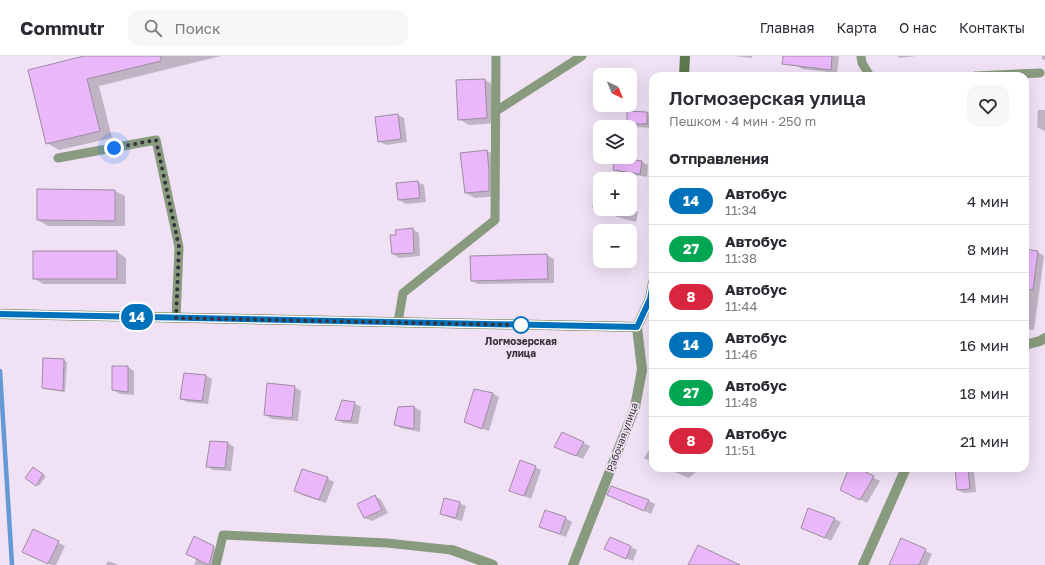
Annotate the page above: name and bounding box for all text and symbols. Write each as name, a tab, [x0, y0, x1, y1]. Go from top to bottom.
search box	[128, 10, 408, 46]
text: Commutr	[20, 16, 104, 39]
icon: search	[142, 17, 164, 39]
text: Поиск	[174, 19, 221, 37]
text: Главная	[760, 19, 814, 36]
text: Карта	[836, 19, 877, 36]
text: О нас	[899, 19, 937, 36]
text: Контакты	[959, 19, 1025, 36]
north arrow	[593, 68, 637, 112]
map controls	[593, 68, 637, 268]
button: heart	[967, 85, 1009, 127]
text: Логмозерская улица	[669, 86, 866, 109]
text: Пешком · 4 мин · 250 m	[669, 113, 816, 129]
button: layers	[593, 120, 637, 164]
your location	[104, 138, 124, 158]
text: Отправления	[669, 149, 769, 167]
button: +	[593, 172, 637, 216]
text: Автобус	[725, 184, 787, 202]
text: 14	[683, 192, 699, 209]
text: 4 мин	[967, 192, 1009, 210]
text: 11:34	[725, 202, 757, 218]
button: −	[593, 224, 637, 268]
text: Автобус	[725, 232, 787, 250]
text: 27	[683, 240, 699, 257]
text: 8 мин	[967, 240, 1009, 258]
text: 11:38	[725, 250, 757, 266]
text: Автобус	[725, 280, 787, 298]
text: 8	[687, 288, 695, 305]
text: 14 мин	[960, 288, 1009, 306]
text: 11:44	[725, 298, 757, 314]
line badge: 14	[119, 304, 155, 330]
text: 14	[129, 308, 145, 325]
marker: Логмозерская улица	[512, 316, 530, 334]
text: Автобус	[725, 328, 787, 346]
place label: Логмозерская улица	[485, 335, 557, 359]
text: 14	[683, 336, 699, 353]
text: 16 мин	[960, 336, 1009, 354]
text: 11:46	[725, 346, 757, 362]
text: Автобус	[725, 376, 787, 394]
text: 27	[683, 384, 699, 401]
text: 18 мин	[960, 384, 1009, 402]
text: 11:48	[725, 394, 757, 410]
street label: Рабочая улица	[604, 401, 640, 473]
text: Автобус	[725, 424, 787, 442]
text: 8	[687, 432, 695, 449]
text: 21 мин	[960, 432, 1009, 450]
text: 11:51	[725, 442, 755, 458]

